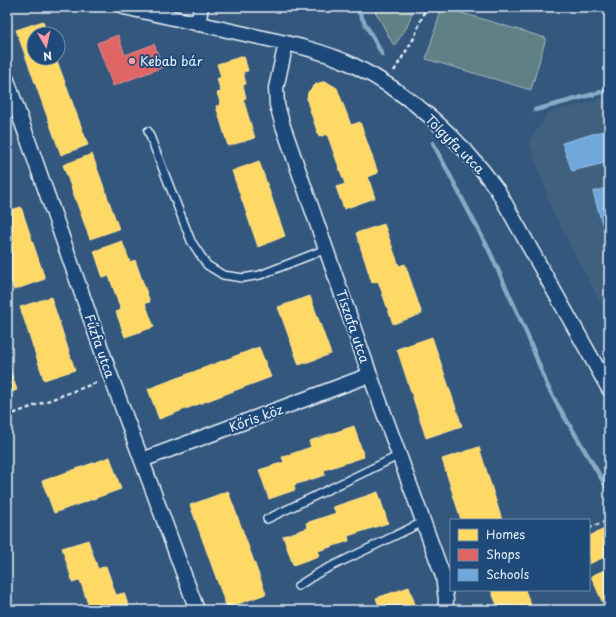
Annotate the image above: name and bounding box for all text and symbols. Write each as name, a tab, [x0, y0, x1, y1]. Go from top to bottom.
north arrow	[26, 26, 66, 66]
text: N	[42, 47, 53, 65]
place label: Kebab bár	[140, 51, 203, 70]
marker: Kebab bár	[127, 56, 137, 66]
street label: Tölgyfa utca	[421, 110, 490, 178]
street label: Tiszafa utca	[332, 287, 375, 365]
street label: Fűzfa utca	[81, 311, 121, 381]
street label: Kőris köz	[226, 399, 285, 436]
legend	[450, 519, 590, 591]
text: Homes	[486, 525, 525, 543]
text: Shops	[486, 545, 521, 563]
text: Schools	[486, 565, 530, 583]

